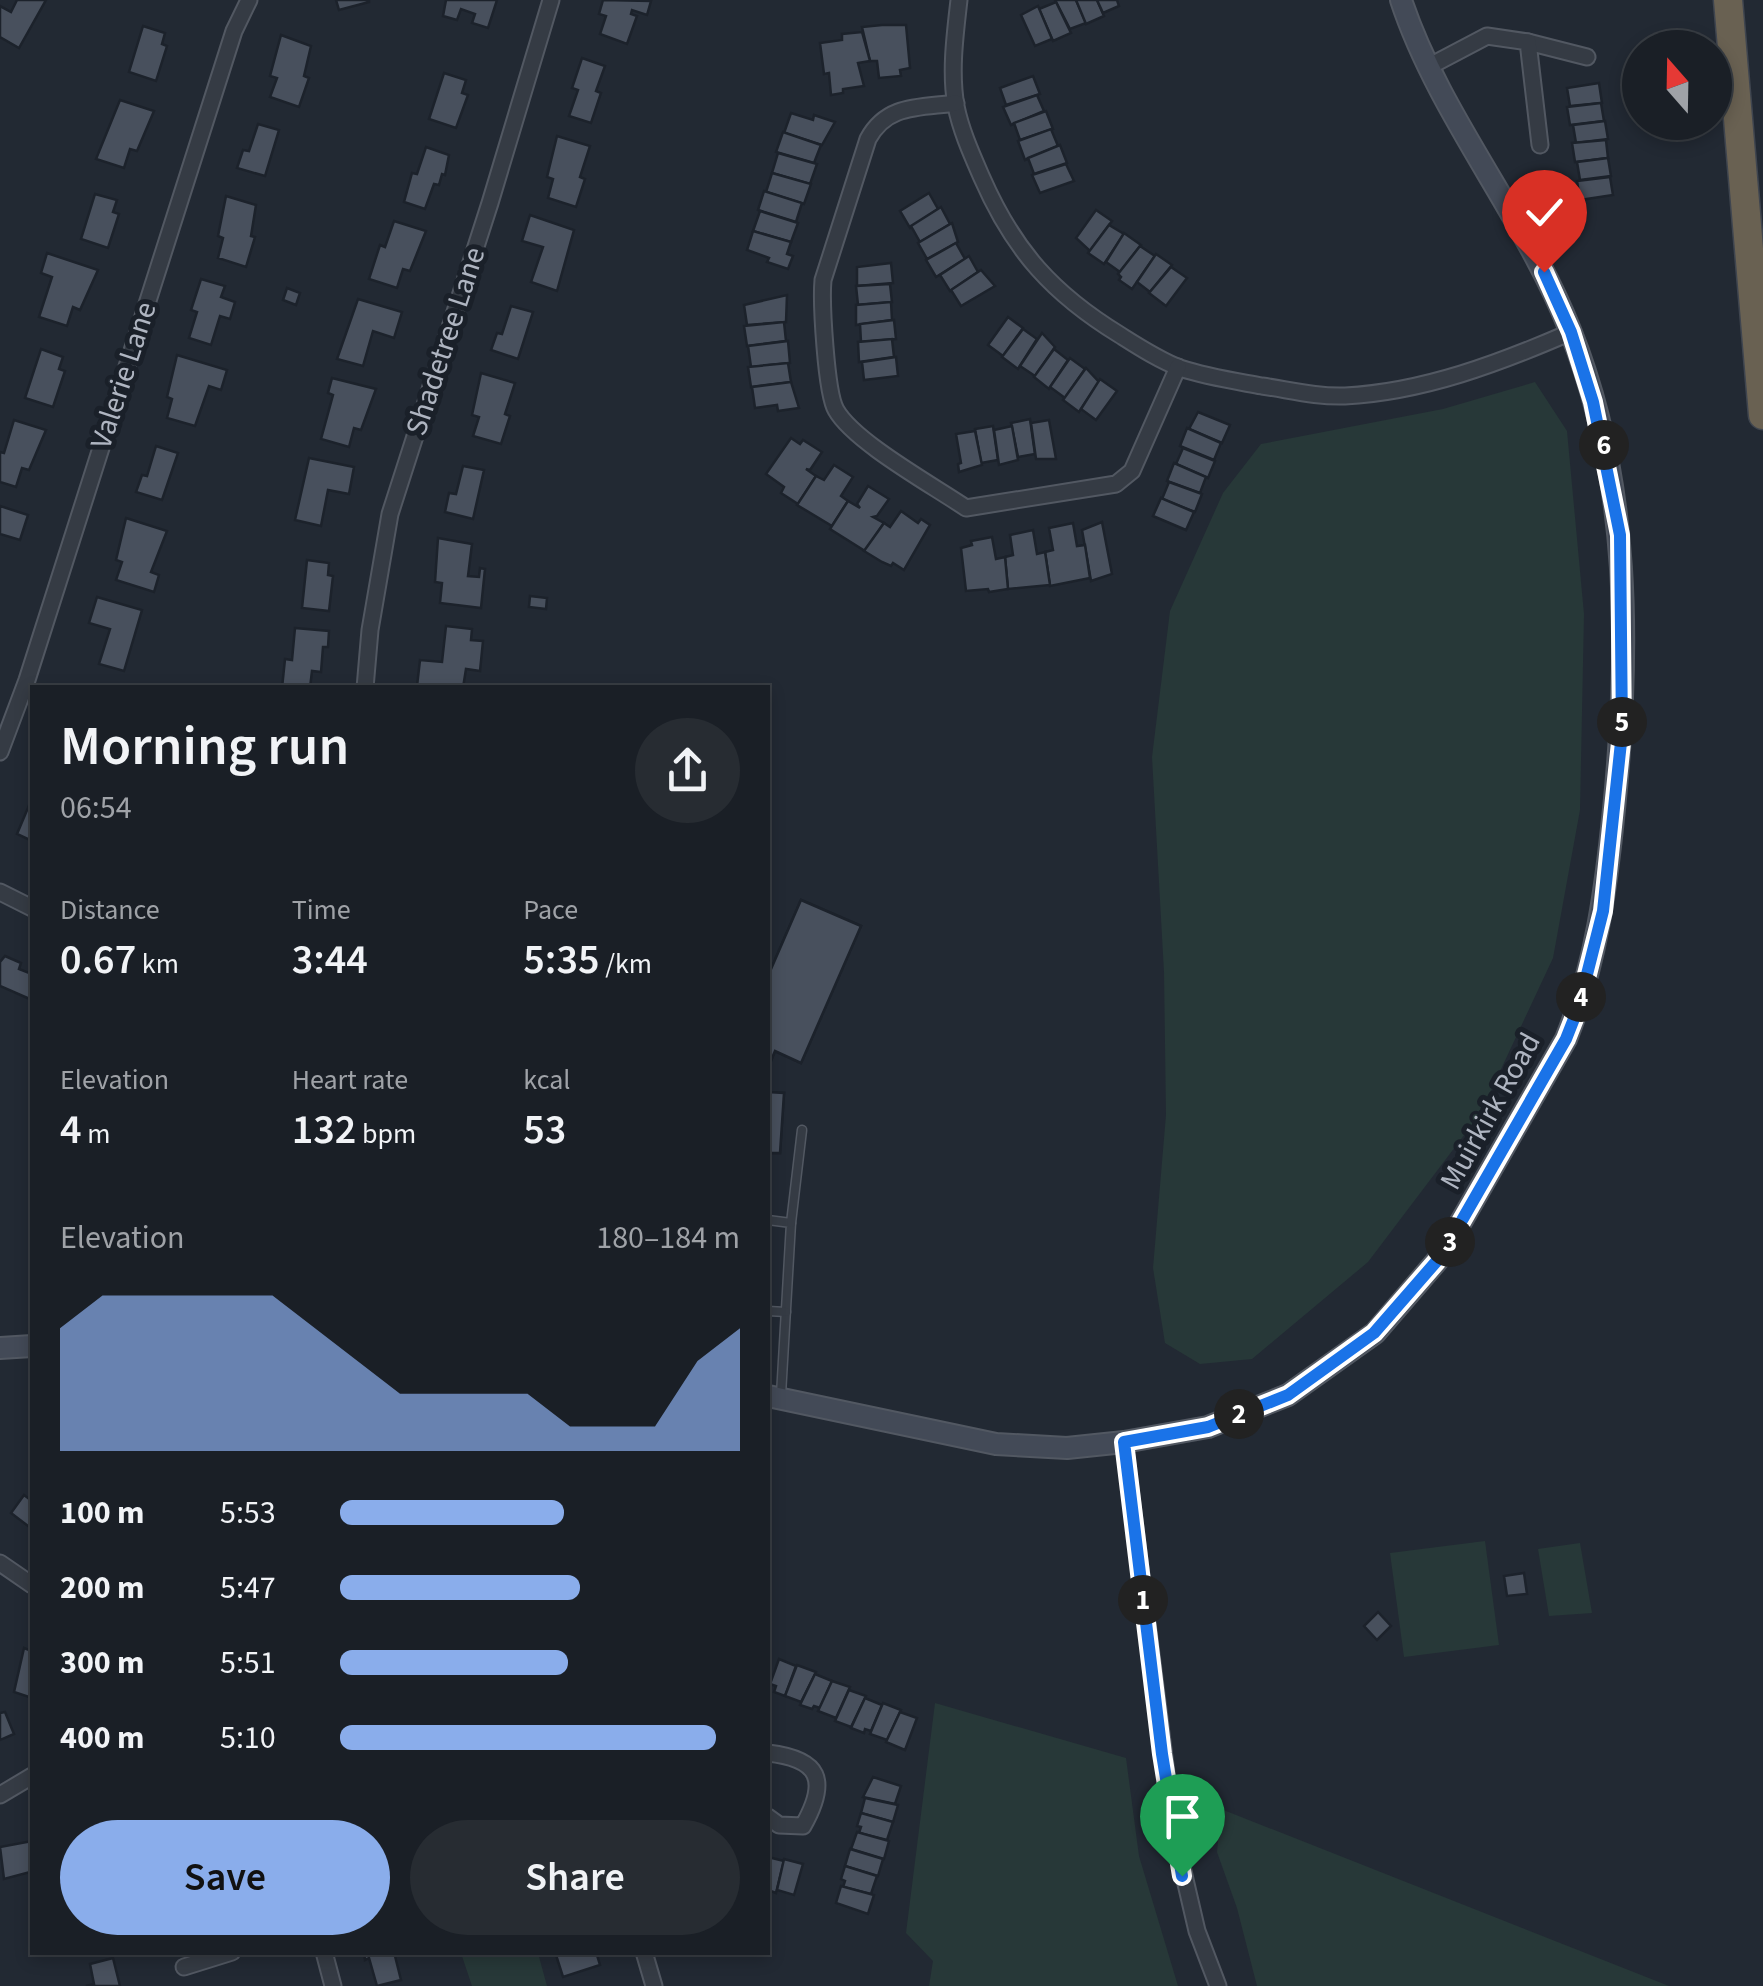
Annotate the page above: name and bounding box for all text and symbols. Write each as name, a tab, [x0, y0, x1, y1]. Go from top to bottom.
north arrow	[1622, 30, 1732, 140]
map controls	[1622, 30, 1732, 140]
pin	[1502, 170, 1587, 273]
icon: check	[1517, 185, 1572, 240]
street label: Shadetree Lane	[395, 241, 496, 441]
street label: Valerie Lane	[80, 296, 167, 454]
pin: 6	[1579, 420, 1629, 470]
text: 6	[1597, 425, 1611, 465]
pin: 5	[1597, 697, 1647, 747]
text: 5	[1615, 702, 1629, 742]
text: Morning run	[60, 708, 349, 786]
button: share	[635, 718, 740, 823]
text: 06:54	[60, 785, 132, 831]
text: Distance	[60, 890, 160, 930]
text: Time	[292, 890, 351, 930]
text: Pace	[523, 890, 578, 930]
text: 0.67	[60, 930, 136, 990]
text: 3:44	[292, 930, 368, 990]
text: 5:35	[523, 930, 600, 990]
text: km	[136, 944, 179, 984]
text: /km	[600, 944, 652, 984]
pin: 4	[1556, 972, 1606, 1022]
text: 4	[1574, 977, 1588, 1017]
street label: Muirkirk Road	[1430, 1025, 1551, 1198]
text: Elevation	[60, 1060, 169, 1100]
text: Heart rate	[292, 1060, 408, 1100]
text: kcal	[523, 1060, 570, 1100]
text: 4	[60, 1100, 82, 1160]
text: 132	[292, 1100, 356, 1160]
text: 53	[523, 1100, 566, 1160]
text: m	[82, 1114, 110, 1154]
text: bpm	[356, 1114, 416, 1154]
text: Elevation	[60, 1215, 185, 1261]
text: 180–184 m	[596, 1215, 740, 1261]
pin: 3	[1425, 1217, 1475, 1267]
text: 3	[1443, 1222, 1457, 1262]
pin: 2	[1214, 1389, 1264, 1439]
text: 2	[1232, 1394, 1246, 1434]
text: 100 m	[60, 1490, 145, 1536]
text: 5:53	[220, 1490, 276, 1536]
text: 200 m	[60, 1565, 145, 1611]
text: 5:47	[220, 1565, 276, 1611]
pin: 1	[1118, 1575, 1168, 1625]
text: 1	[1136, 1580, 1150, 1620]
text: 300 m	[60, 1640, 145, 1686]
text: 5:51	[220, 1640, 276, 1686]
text: 400 m	[60, 1715, 145, 1761]
text: 5:10	[220, 1715, 276, 1761]
pin	[1140, 1774, 1225, 1877]
icon: arrive	[1155, 1789, 1210, 1844]
button: Save	[60, 1820, 390, 1935]
button: Share	[410, 1820, 740, 1935]

